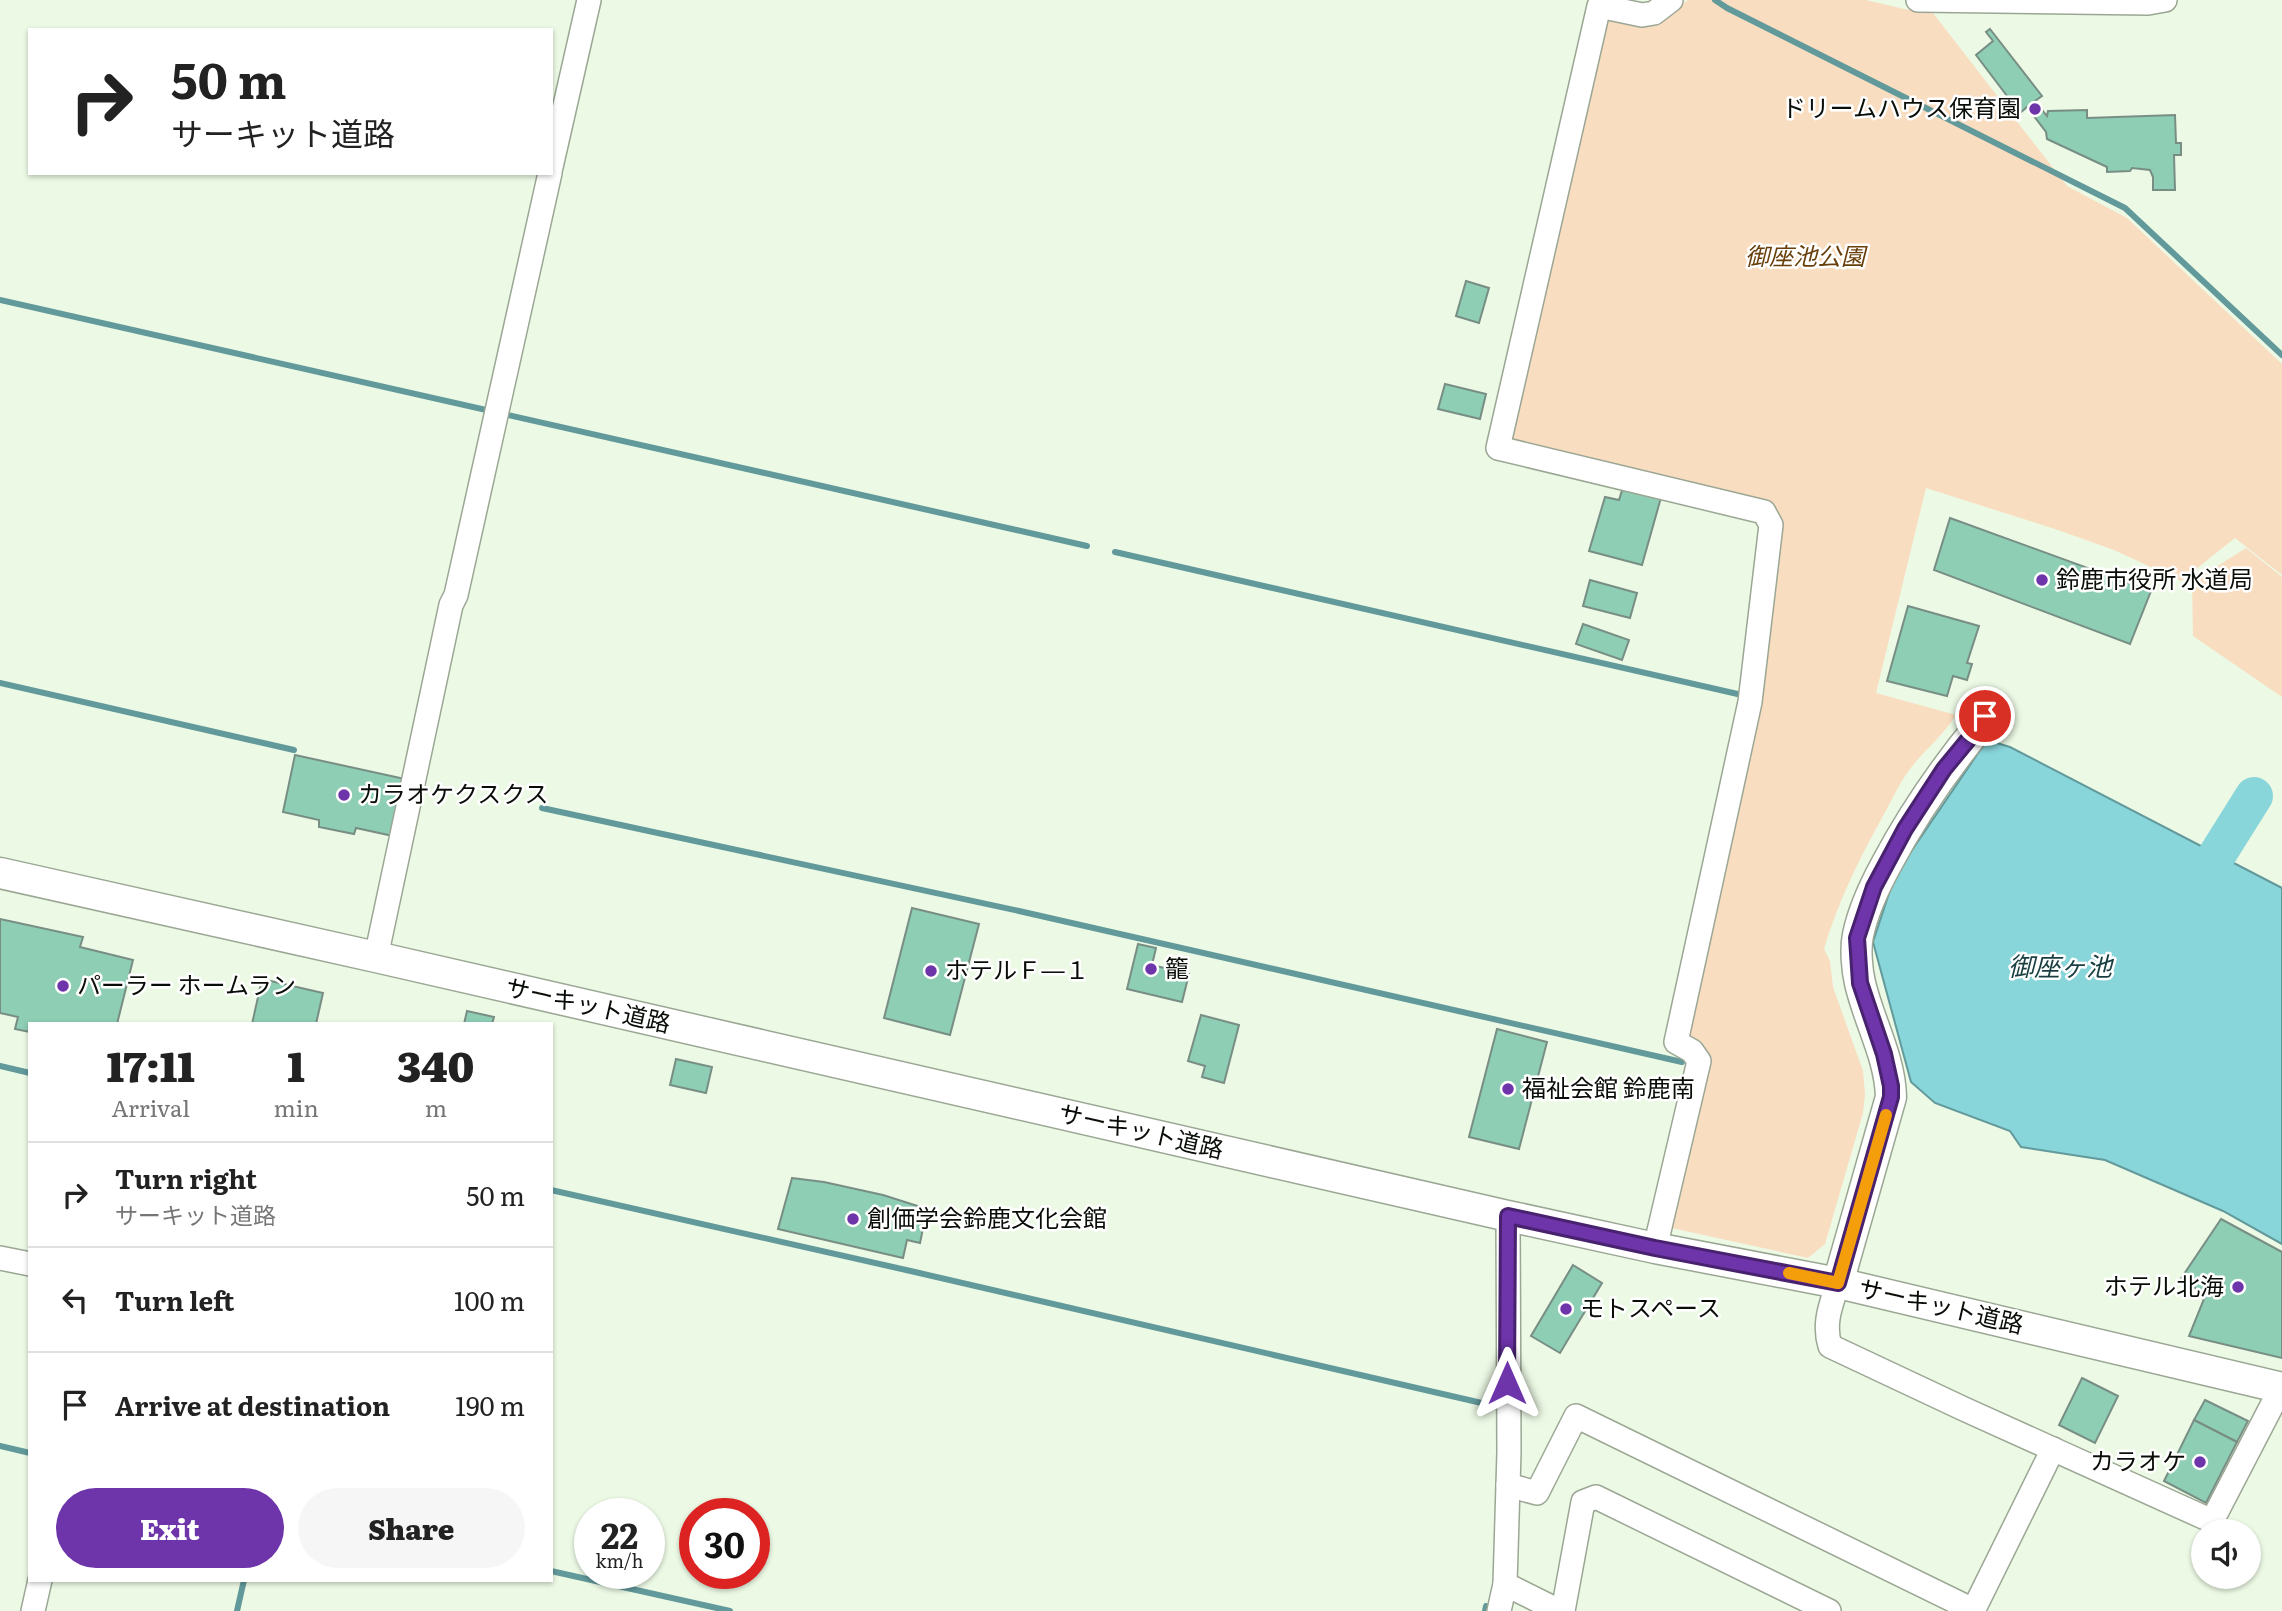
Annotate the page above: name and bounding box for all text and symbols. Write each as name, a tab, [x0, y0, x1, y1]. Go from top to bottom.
text: 50 m	[171, 41, 287, 114]
icon: right	[56, 56, 147, 147]
place label: ドリームハウス保育園	[1782, 89, 2021, 124]
marker: ドリームハウス保育園	[2027, 101, 2043, 117]
text: サーキット道路	[171, 108, 395, 156]
park label: 御座池公園	[1745, 237, 1868, 272]
place label: 鈴鹿市役所 水道局	[2056, 560, 2253, 595]
marker: 鈴鹿市役所 水道局	[2034, 572, 2050, 588]
pin	[1955, 686, 2015, 746]
icon: arrive	[1966, 697, 2004, 735]
place label: カラオケクスクス	[358, 775, 549, 810]
marker: カラオケクスクス	[336, 787, 352, 803]
water label: 御座ヶ池	[2008, 945, 2115, 984]
place label: 籠	[1165, 949, 1189, 984]
place label: ホテルＦ―１	[945, 951, 1089, 986]
marker: 籠	[1143, 961, 1159, 977]
marker: ホテルＦ―１	[923, 963, 939, 979]
place label: パーラー ホームラン	[77, 966, 296, 1001]
street label: サーキット道路	[503, 968, 674, 1040]
marker: パーラー ホームラン	[55, 978, 71, 994]
text: 17:11	[107, 1033, 195, 1095]
text: 1	[287, 1033, 305, 1095]
text: 340	[397, 1033, 474, 1095]
place label: 福祉会館 鈴鹿南	[1522, 1069, 1695, 1104]
marker: 福祉会館 鈴鹿南	[1500, 1081, 1516, 1097]
text: Arrival	[111, 1090, 190, 1124]
text: min	[274, 1090, 319, 1124]
text: m	[425, 1090, 447, 1124]
street label: サーキット道路	[1056, 1094, 1227, 1166]
text: Turn right	[115, 1158, 257, 1197]
text: 50 m	[466, 1175, 525, 1214]
icon: right	[56, 1176, 94, 1214]
text: サーキット道路	[115, 1197, 276, 1231]
place label: 創価学会鈴鹿文化会館	[867, 1199, 1107, 1234]
marker: 創価学会鈴鹿文化会館	[845, 1211, 861, 1227]
place label: ホテル北海	[2104, 1267, 2224, 1302]
street label: サーキット道路	[1856, 1269, 2027, 1341]
marker: ホテル北海	[2230, 1279, 2246, 1295]
text: Turn left	[115, 1280, 234, 1319]
text: 100 m	[454, 1280, 525, 1319]
icon: left	[56, 1281, 94, 1319]
place label: モトスペース	[1580, 1289, 1721, 1324]
marker: モトスペース	[1558, 1301, 1574, 1317]
position arrow	[1470, 1346, 1544, 1420]
text: Arrive at destination	[115, 1385, 390, 1424]
text: 190 m	[455, 1385, 525, 1424]
icon: arrive	[56, 1386, 94, 1424]
place label: カラオケ	[2090, 1442, 2186, 1477]
marker: カラオケ	[2192, 1454, 2208, 1470]
button: Exit	[56, 1488, 284, 1568]
button: Share	[298, 1488, 525, 1568]
speed limit sign: 30	[679, 1498, 770, 1589]
text: 22	[601, 1508, 638, 1560]
map controls	[2191, 1519, 2261, 1589]
button: sound	[2191, 1519, 2261, 1589]
text: km/h	[596, 1547, 643, 1574]

